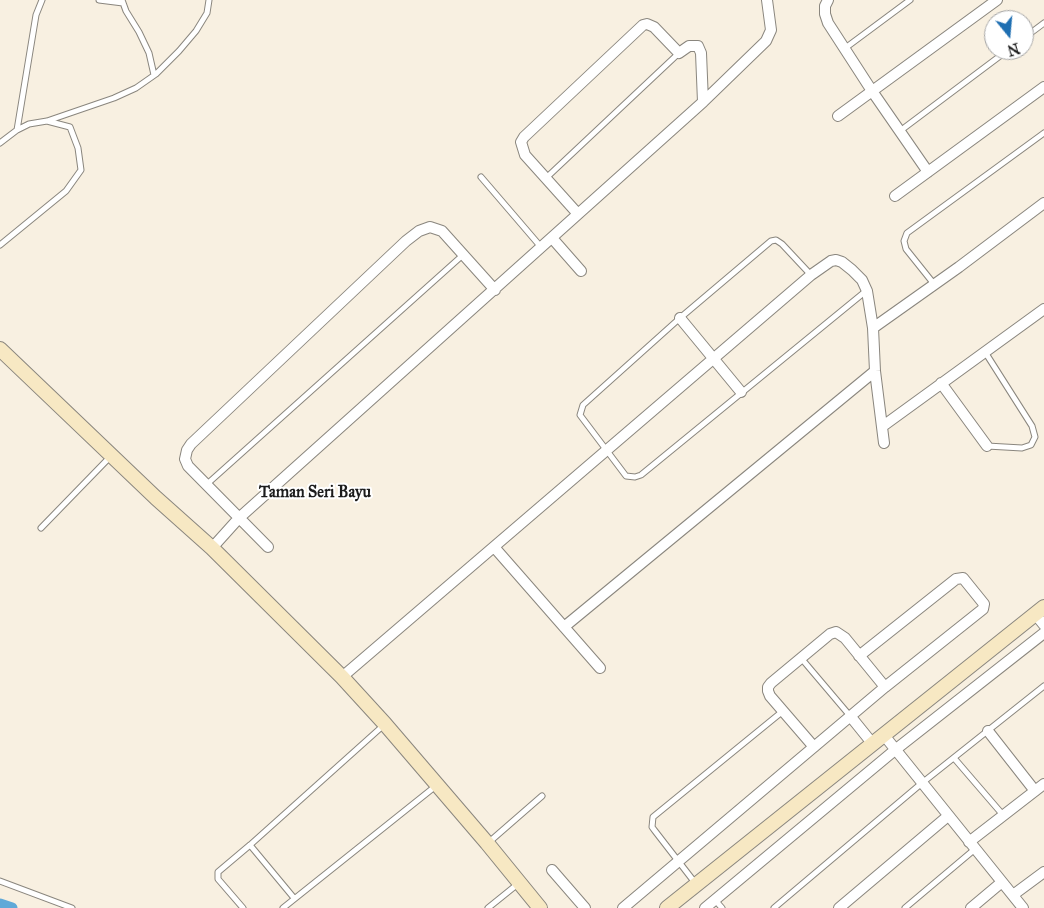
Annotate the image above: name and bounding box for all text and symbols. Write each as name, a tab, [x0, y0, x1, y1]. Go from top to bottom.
north arrow	[984, 10, 1034, 60]
text: N	[1005, 39, 1021, 59]
district label: Taman Seri Bayu	[259, 483, 371, 503]

